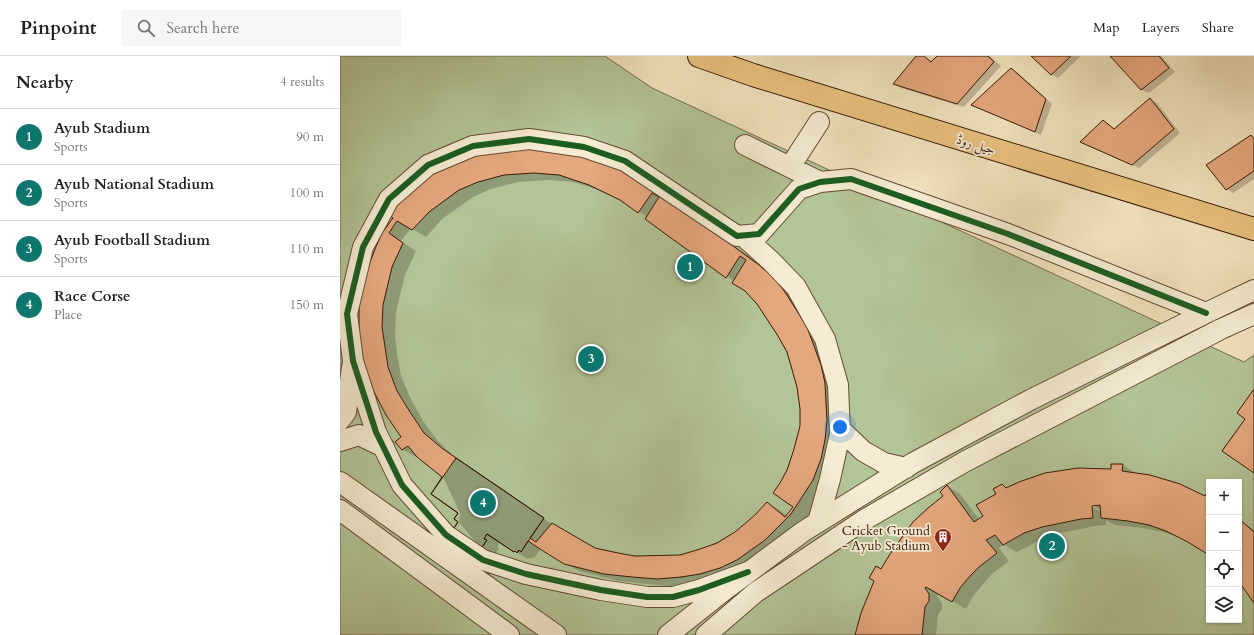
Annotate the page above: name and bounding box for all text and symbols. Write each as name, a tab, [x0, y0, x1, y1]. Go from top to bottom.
search box	[121, 10, 401, 46]
text: Pinpoint	[20, 15, 97, 41]
icon: search	[135, 17, 157, 39]
text: Search here	[167, 18, 239, 38]
text: Map	[1093, 18, 1120, 37]
text: Layers	[1142, 18, 1180, 37]
text: Share	[1202, 18, 1234, 37]
text: Nearby	[16, 71, 73, 94]
text: 4 results	[280, 73, 324, 91]
text: Ayub Stadium	[54, 118, 150, 138]
text: 1	[26, 128, 32, 146]
text: 90 m	[296, 128, 324, 146]
street label: جیل روڈ	[954, 131, 997, 159]
text: Sports	[54, 138, 88, 156]
text: Ayub National Stadium	[54, 174, 214, 194]
text: 2	[26, 184, 32, 202]
text: 100 m	[290, 184, 324, 202]
text: Sports	[54, 194, 88, 212]
text: Ayub Football Stadium	[54, 230, 210, 250]
text: 3	[26, 240, 32, 258]
text: 110 m	[290, 240, 324, 258]
text: Sports	[54, 250, 88, 268]
pin: 1	[677, 252, 703, 282]
text: Race Corse	[54, 286, 130, 306]
text: 4	[26, 296, 32, 314]
text: 150 m	[290, 296, 324, 314]
text: Place	[54, 306, 82, 324]
pin: 3	[578, 344, 604, 374]
your location	[830, 417, 850, 437]
map controls	[1206, 479, 1242, 623]
button: +	[1206, 479, 1242, 515]
pin: 4	[470, 488, 496, 518]
button: −	[1206, 515, 1242, 551]
place label: Cricket Ground - Ayub Stadium	[842, 522, 930, 555]
building icon: Cricket Ground - Ayub Stadium	[933, 527, 953, 552]
pin: 2	[1039, 531, 1065, 561]
button: locate	[1206, 551, 1242, 587]
button: layers	[1206, 587, 1242, 623]

